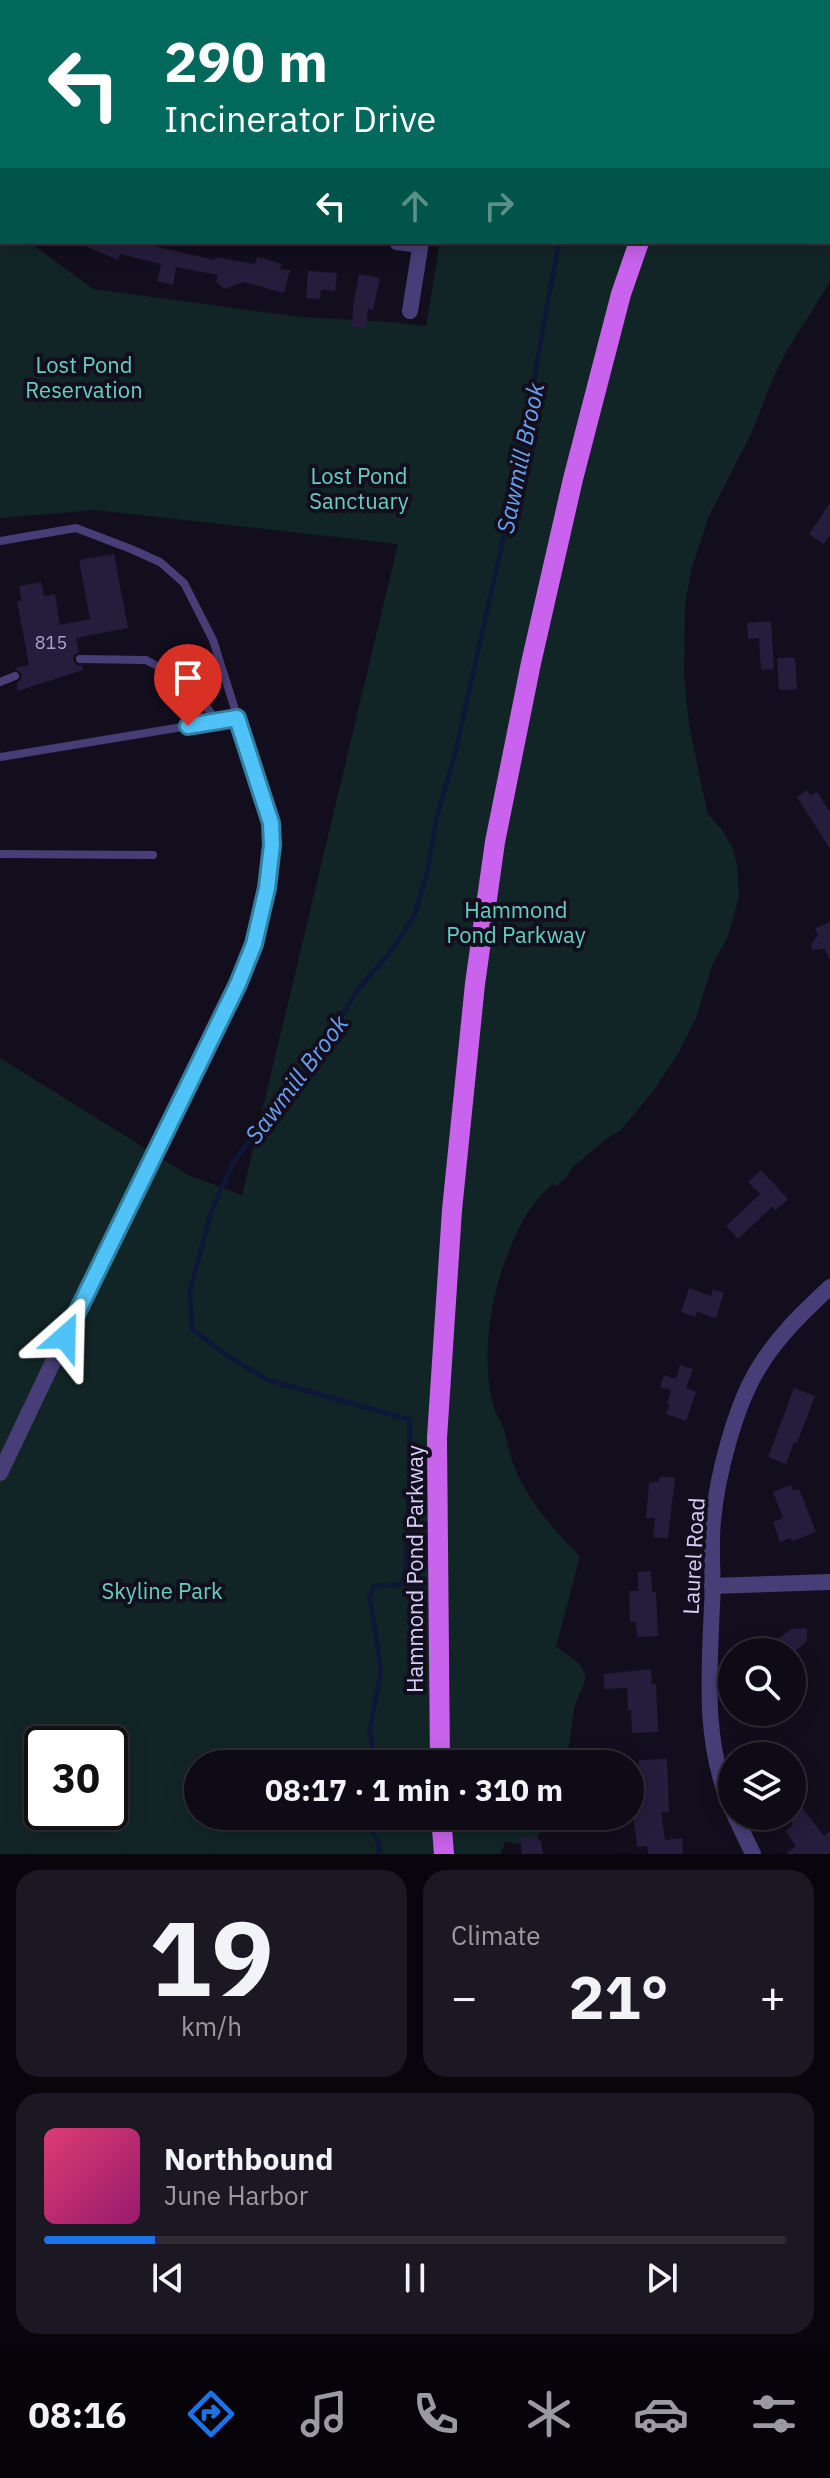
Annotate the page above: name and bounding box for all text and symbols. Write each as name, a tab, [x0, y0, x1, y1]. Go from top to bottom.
text: 290 m	[164, 25, 328, 97]
icon: left	[32, 32, 136, 136]
text: Incinerator Drive	[164, 95, 436, 142]
icon: left	[309, 184, 353, 228]
icon: ahead	[393, 184, 437, 228]
icon: right	[477, 184, 521, 228]
park label: Lost Pond Reservation	[25, 350, 143, 404]
water label: Sawmill Brook	[488, 379, 552, 536]
park label: Lost Pond Sanctuary	[309, 461, 409, 515]
house number: 815	[35, 631, 67, 654]
pin	[154, 644, 222, 726]
icon: arrive	[166, 656, 210, 700]
park label: Hammond Pond Parkway	[446, 895, 586, 949]
water label: Sawmill Brook	[237, 1008, 355, 1150]
position arrow	[23, 1295, 107, 1379]
street label: Hammond Pond Parkway	[400, 1445, 429, 1693]
street label: Laurel Road	[675, 1497, 711, 1615]
park label: Skyline Park	[101, 1576, 223, 1605]
map controls	[718, 1638, 806, 1830]
button: search	[718, 1638, 806, 1726]
speed limit sign: 30	[24, 1726, 128, 1830]
button: layers	[718, 1742, 806, 1830]
text: 08:17 · 1 min · 310 m	[265, 1770, 563, 1809]
text: 19	[149, 1889, 274, 2025]
text: Climate	[451, 1918, 541, 1952]
text: 21°	[568, 1957, 669, 2036]
text: −	[451, 1968, 477, 2025]
text: +	[760, 1968, 786, 2025]
text: km/h	[181, 2009, 242, 2043]
text: Northbound	[164, 2139, 333, 2178]
text: June Harbor	[164, 2178, 308, 2212]
icon: previous	[146, 2256, 190, 2300]
icon: pause	[393, 2256, 437, 2300]
icon: next	[640, 2256, 684, 2300]
icon: directions	[183, 2386, 239, 2442]
icon: music	[296, 2386, 352, 2442]
icon: phone	[408, 2386, 464, 2442]
icon: climate	[521, 2386, 577, 2442]
icon: car	[633, 2386, 689, 2442]
icon: filters	[746, 2386, 802, 2442]
text: 08:16	[28, 2391, 127, 2438]

